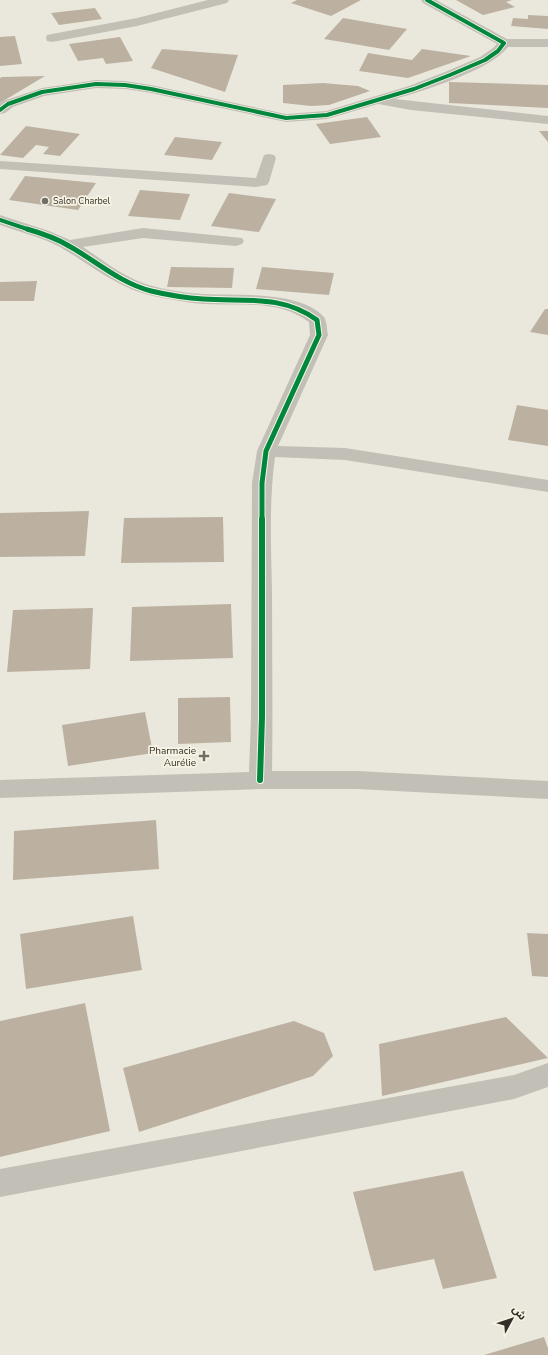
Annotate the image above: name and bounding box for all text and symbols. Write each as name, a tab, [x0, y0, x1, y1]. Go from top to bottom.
place label: Salon Charbel	[53, 195, 111, 207]
marker: Salon Charbel	[40, 196, 50, 206]
place label: Pharmacie Aurélie	[149, 744, 196, 770]
marker: Pharmacie Aurélie	[199, 751, 209, 761]
north arrow	[492, 1299, 532, 1339]
text: ش	[509, 1302, 530, 1323]

